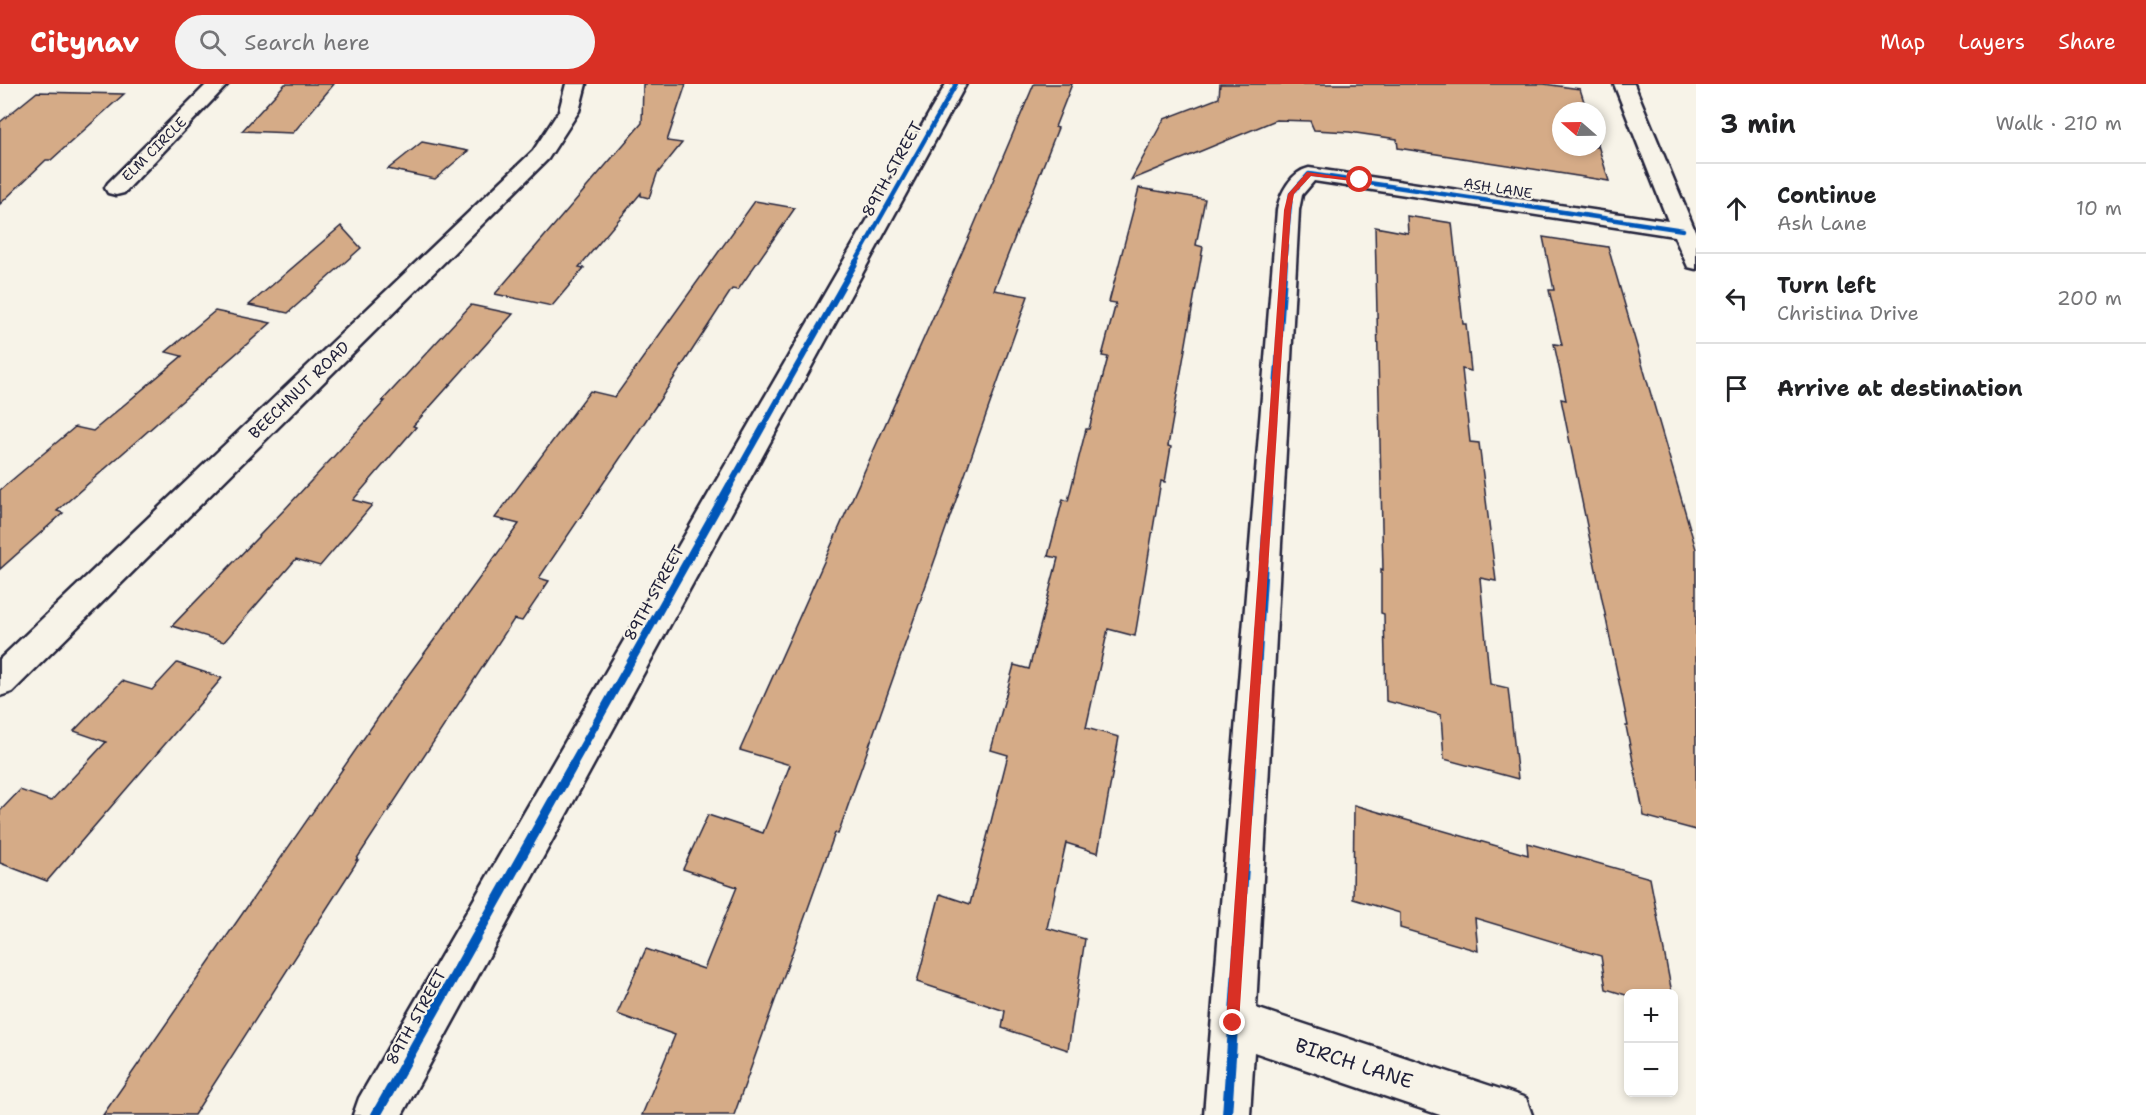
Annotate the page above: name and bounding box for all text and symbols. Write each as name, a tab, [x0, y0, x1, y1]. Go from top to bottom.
search box	[175, 15, 595, 69]
text: Citynav	[30, 23, 139, 61]
icon: search	[196, 26, 229, 59]
text: Search here	[244, 28, 370, 57]
text: Map	[1880, 28, 1925, 56]
text: Layers	[1958, 28, 2025, 56]
text: Share	[2058, 28, 2116, 56]
north arrow	[1552, 102, 1606, 156]
text: 3 min	[1720, 106, 1796, 141]
text: Walk · 210 m	[1996, 110, 2122, 136]
street label: ELM CIRCLE	[118, 113, 190, 185]
street label: 89TH STREET	[857, 117, 927, 220]
route start	[1346, 166, 1372, 192]
street label: ASH LANE	[1462, 174, 1534, 202]
text: Continue	[1777, 181, 1877, 210]
icon: ahead	[1720, 192, 1753, 225]
text: 10 m	[2076, 195, 2122, 221]
text: Ash Lane	[1777, 210, 1867, 236]
text: Turn left	[1777, 271, 1876, 300]
icon: left	[1720, 282, 1753, 315]
text: 200 m	[2057, 285, 2122, 311]
text: Christina Drive	[1777, 300, 1919, 326]
street label: BEECHNUT ROAD	[244, 337, 354, 443]
icon: arrive	[1720, 372, 1753, 405]
text: Arrive at destination	[1777, 374, 2023, 403]
street label: 89TH STREET	[619, 541, 689, 644]
street label: 89TH STREET	[381, 965, 451, 1068]
map controls	[1624, 989, 1678, 1097]
button: +	[1624, 989, 1678, 1043]
route end	[1219, 1009, 1245, 1035]
street label: BIRCH LANE	[1292, 1032, 1416, 1094]
button: −	[1624, 1043, 1678, 1097]

